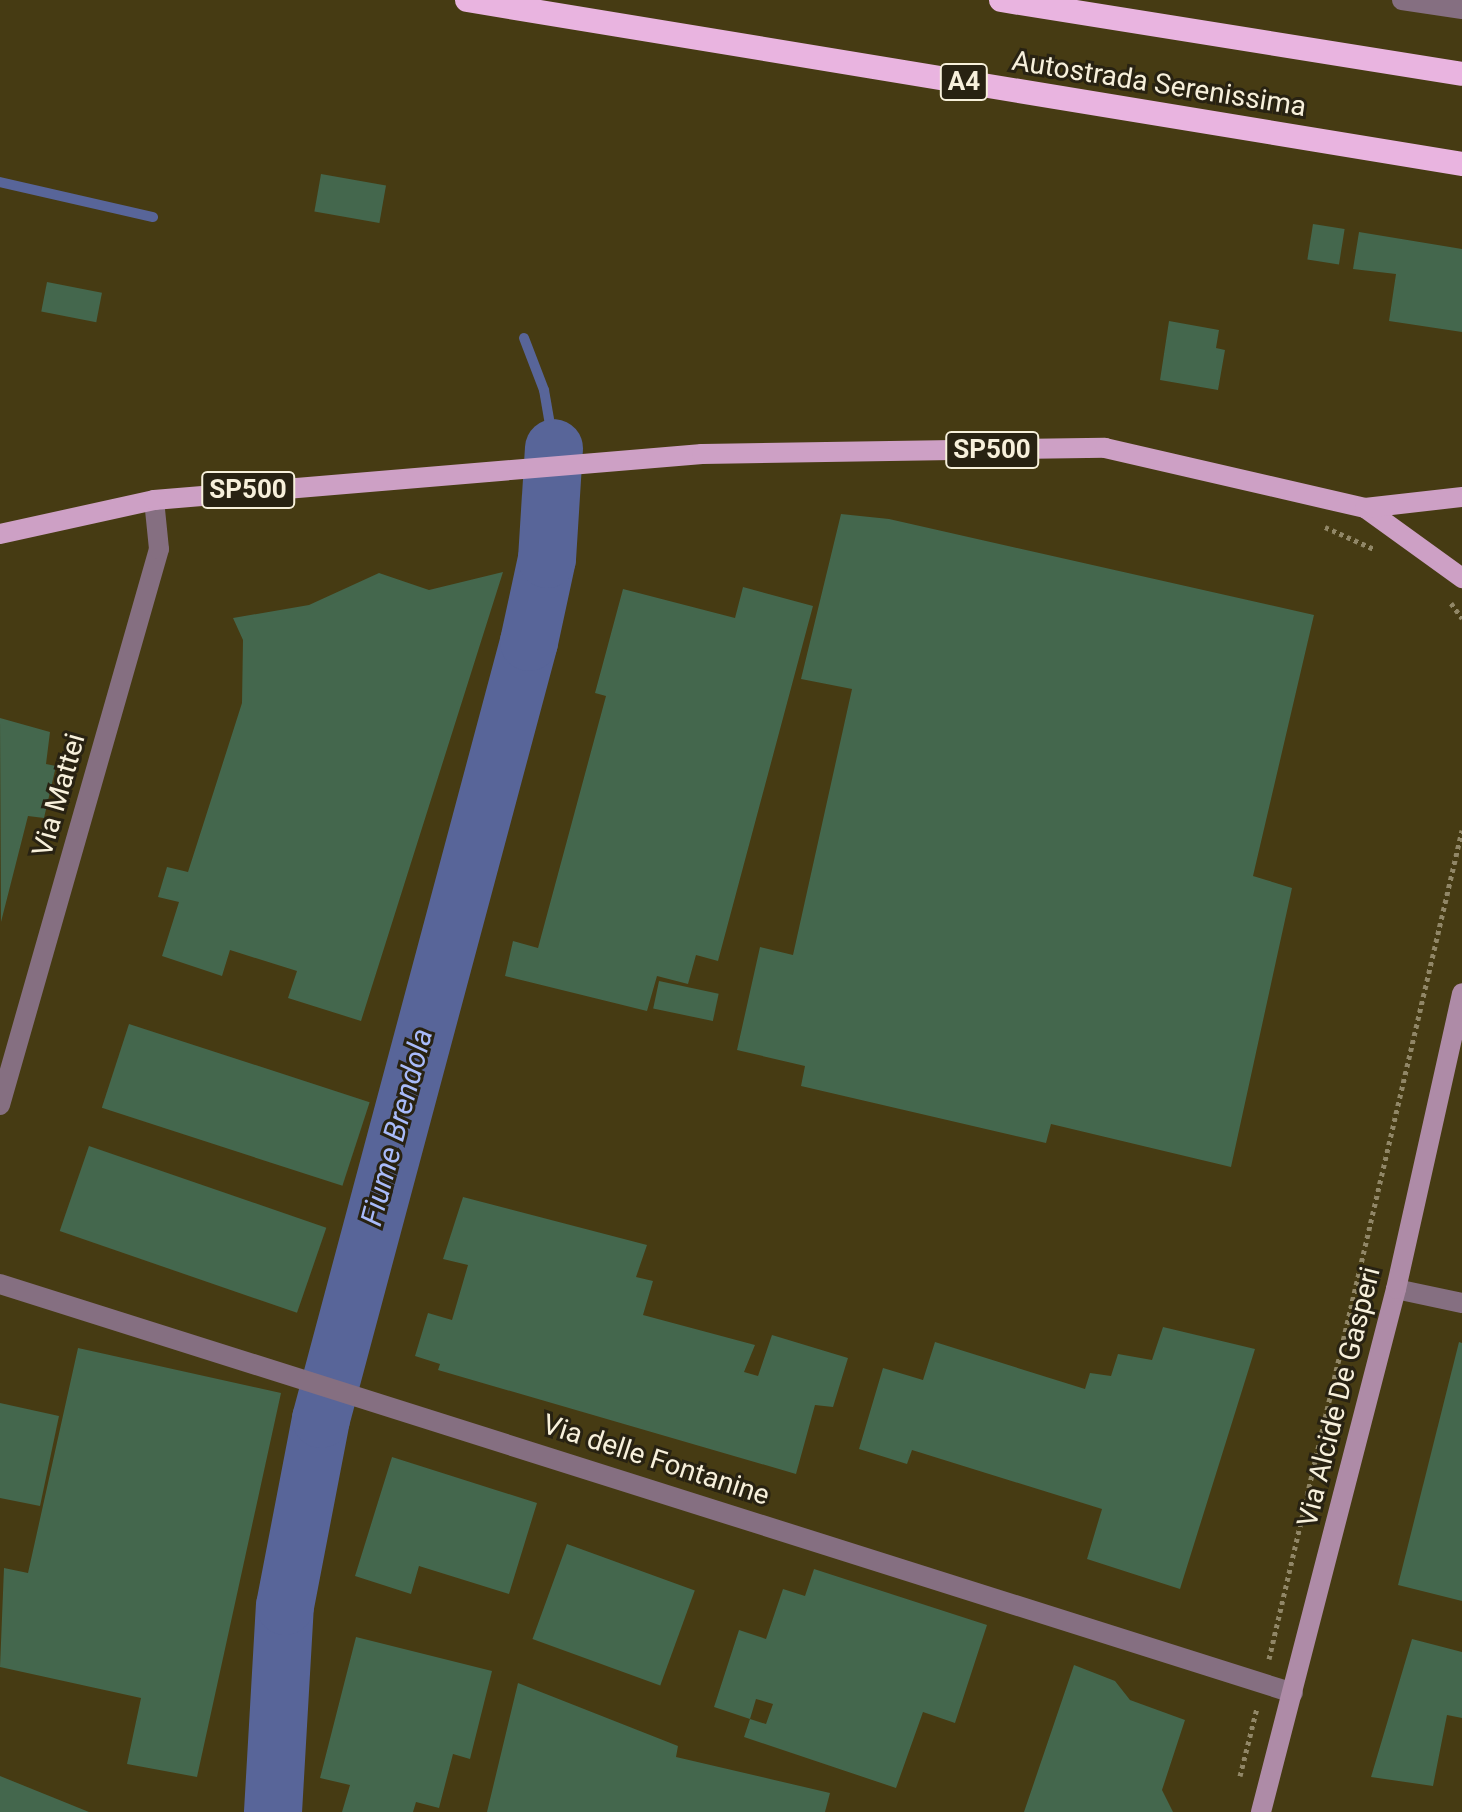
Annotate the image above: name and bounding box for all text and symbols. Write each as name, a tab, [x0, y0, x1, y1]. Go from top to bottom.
street label: Autostrada Serenissima	[1009, 44, 1309, 124]
road number: A4	[938, 60, 990, 104]
road number: SP500	[944, 428, 1040, 472]
road number: SP500	[200, 468, 296, 512]
street label: Via Mattei	[25, 730, 93, 860]
water label: Fiume Brendola	[353, 1024, 441, 1230]
street label: Via Alcide De Gasperi	[1290, 1264, 1388, 1530]
street label: Via delle Fontanine	[538, 1407, 774, 1513]

